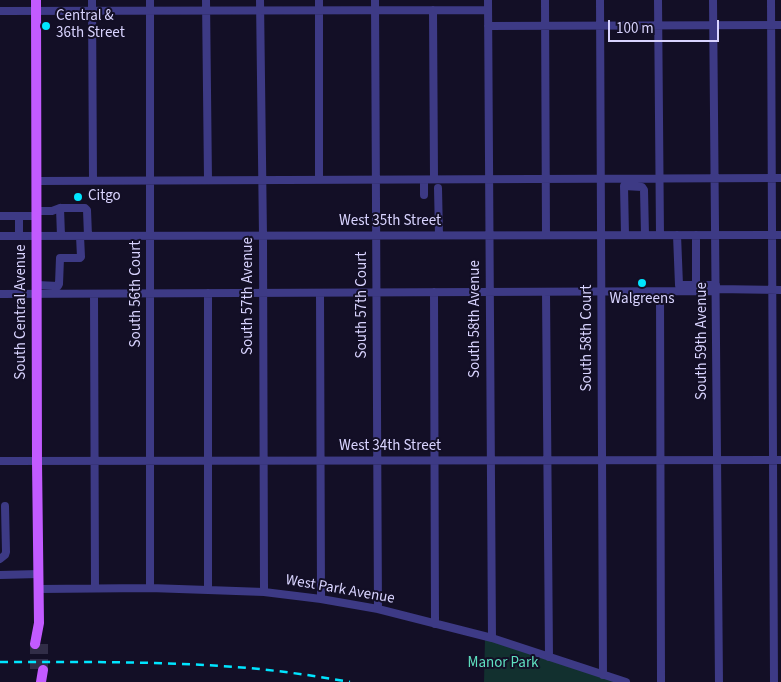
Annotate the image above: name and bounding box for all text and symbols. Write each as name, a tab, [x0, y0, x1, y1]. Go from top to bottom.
place label: Central & 36th Street	[56, 8, 125, 43]
scale bar	[611, 10, 722, 42]
text: 100 m	[616, 18, 654, 39]
marker: Central & 36th Street	[40, 20, 52, 32]
place label: Citgo	[88, 188, 121, 206]
marker: Citgo	[72, 191, 84, 203]
street label: West 35th Street	[339, 213, 441, 231]
street label: South 57th Avenue	[240, 237, 258, 355]
street label: South 56th Court	[128, 241, 146, 347]
street label: South Central Avenue	[13, 244, 31, 380]
street label: South 57th Court	[354, 252, 372, 358]
street label: South 58th Avenue	[467, 260, 485, 378]
marker: Walgreens	[636, 277, 648, 289]
street label: South 59th Avenue	[694, 282, 712, 400]
street label: South 58th Court	[579, 285, 597, 391]
place label: Walgreens	[610, 291, 674, 309]
street label: West 34th Street	[339, 438, 441, 456]
street label: West Park Avenue	[284, 572, 396, 608]
park label: Manor Park	[467, 655, 539, 673]

